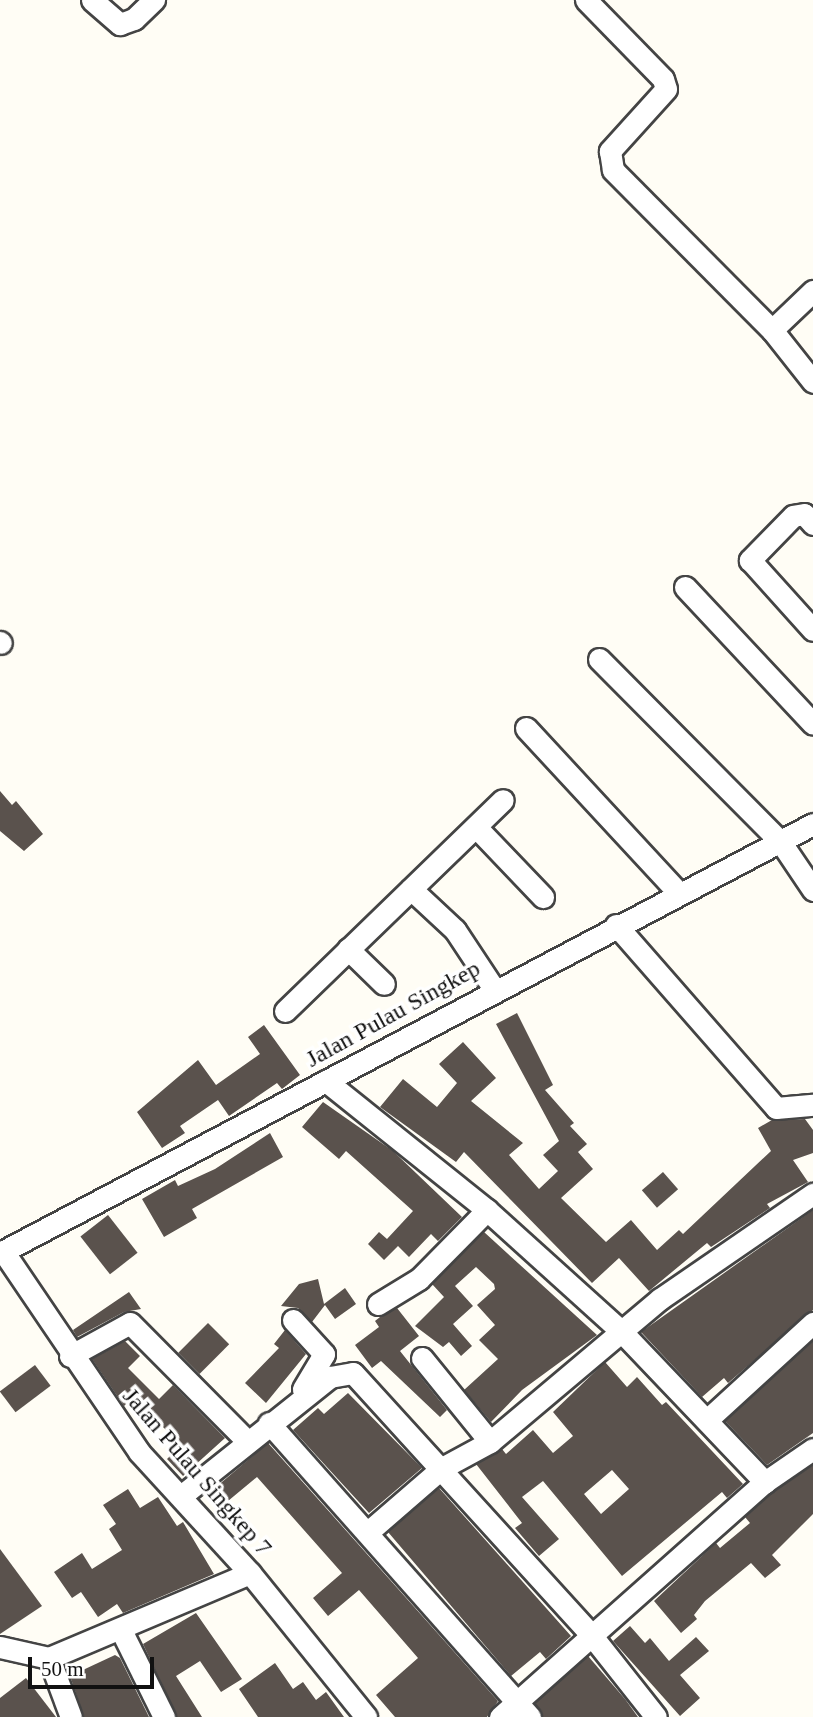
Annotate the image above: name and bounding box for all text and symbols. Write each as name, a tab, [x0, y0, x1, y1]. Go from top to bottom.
street label: Jalan Pulau Singkep	[301, 954, 485, 1074]
street label: Jalan Pulau Singkep 7	[116, 1382, 278, 1562]
scale bar	[32, 1644, 158, 1688]
text: 50 m	[41, 1657, 84, 1681]

